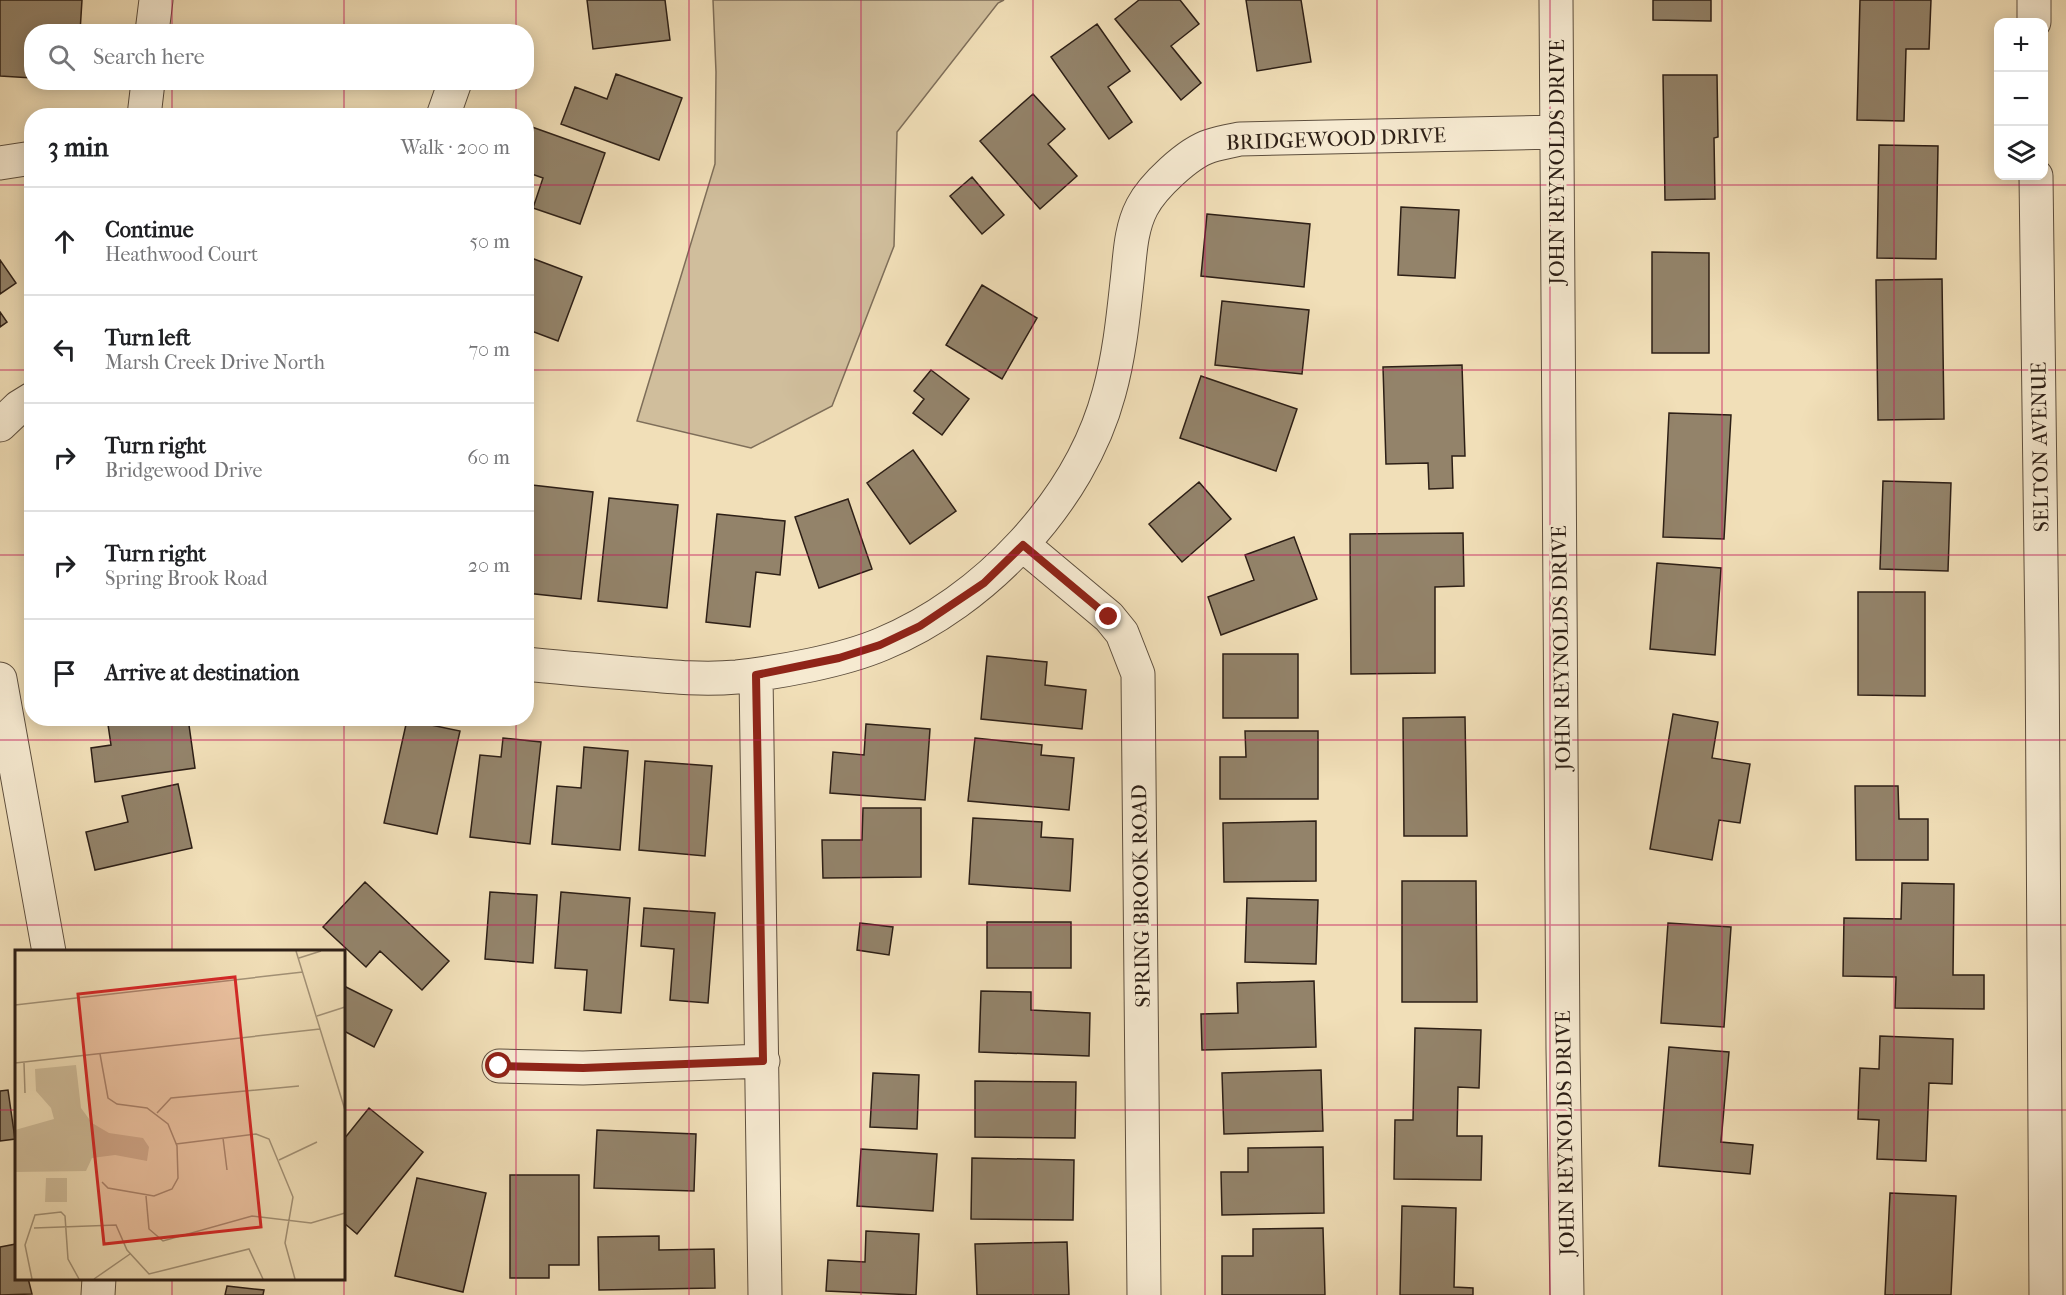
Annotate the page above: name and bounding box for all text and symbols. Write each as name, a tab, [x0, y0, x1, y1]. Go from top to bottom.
map controls	[1994, 18, 2048, 180]
button: +	[1994, 18, 2048, 72]
search box	[24, 24, 534, 90]
street label: JOHN REYNOLDS DRIVE	[1545, 39, 1569, 287]
icon: search	[45, 41, 78, 74]
text: Search here	[93, 44, 205, 70]
button: −	[1994, 72, 2048, 126]
street label: BRIDGEWOOD DRIVE	[1226, 123, 1447, 155]
button: layers	[1994, 126, 2048, 180]
text: 3 min	[48, 132, 109, 163]
text: Walk · 200 m	[401, 136, 510, 159]
text: Continue	[105, 217, 194, 243]
icon: ahead	[48, 225, 81, 258]
text: 50 m	[469, 230, 510, 253]
text: Heathwood Court	[105, 243, 258, 266]
text: Turn left	[105, 325, 191, 351]
icon: left	[48, 333, 81, 366]
text: 70 m	[468, 338, 510, 361]
text: Marsh Creek Drive North	[105, 351, 325, 374]
street label: SELTON AVENUE	[2027, 361, 2053, 532]
text: Turn right	[105, 433, 206, 459]
icon: right	[48, 441, 81, 474]
text: 60 m	[467, 446, 510, 469]
text: Bridgewood Drive	[105, 459, 262, 482]
street label: JOHN REYNOLDS DRIVE	[1547, 525, 1575, 773]
text: Turn right	[105, 541, 206, 567]
icon: right	[48, 549, 81, 582]
text: 20 m	[468, 554, 510, 577]
text: Spring Brook Road	[105, 567, 268, 590]
route end	[1095, 603, 1121, 629]
icon: arrive	[48, 657, 81, 690]
text: Arrive at destination	[105, 660, 299, 686]
street label: SPRING BROOK ROAD	[1127, 784, 1155, 1008]
inset map	[15, 950, 345, 1280]
street label: JOHN REYNOLDS DRIVE	[1551, 1010, 1579, 1258]
route start	[485, 1052, 511, 1078]

